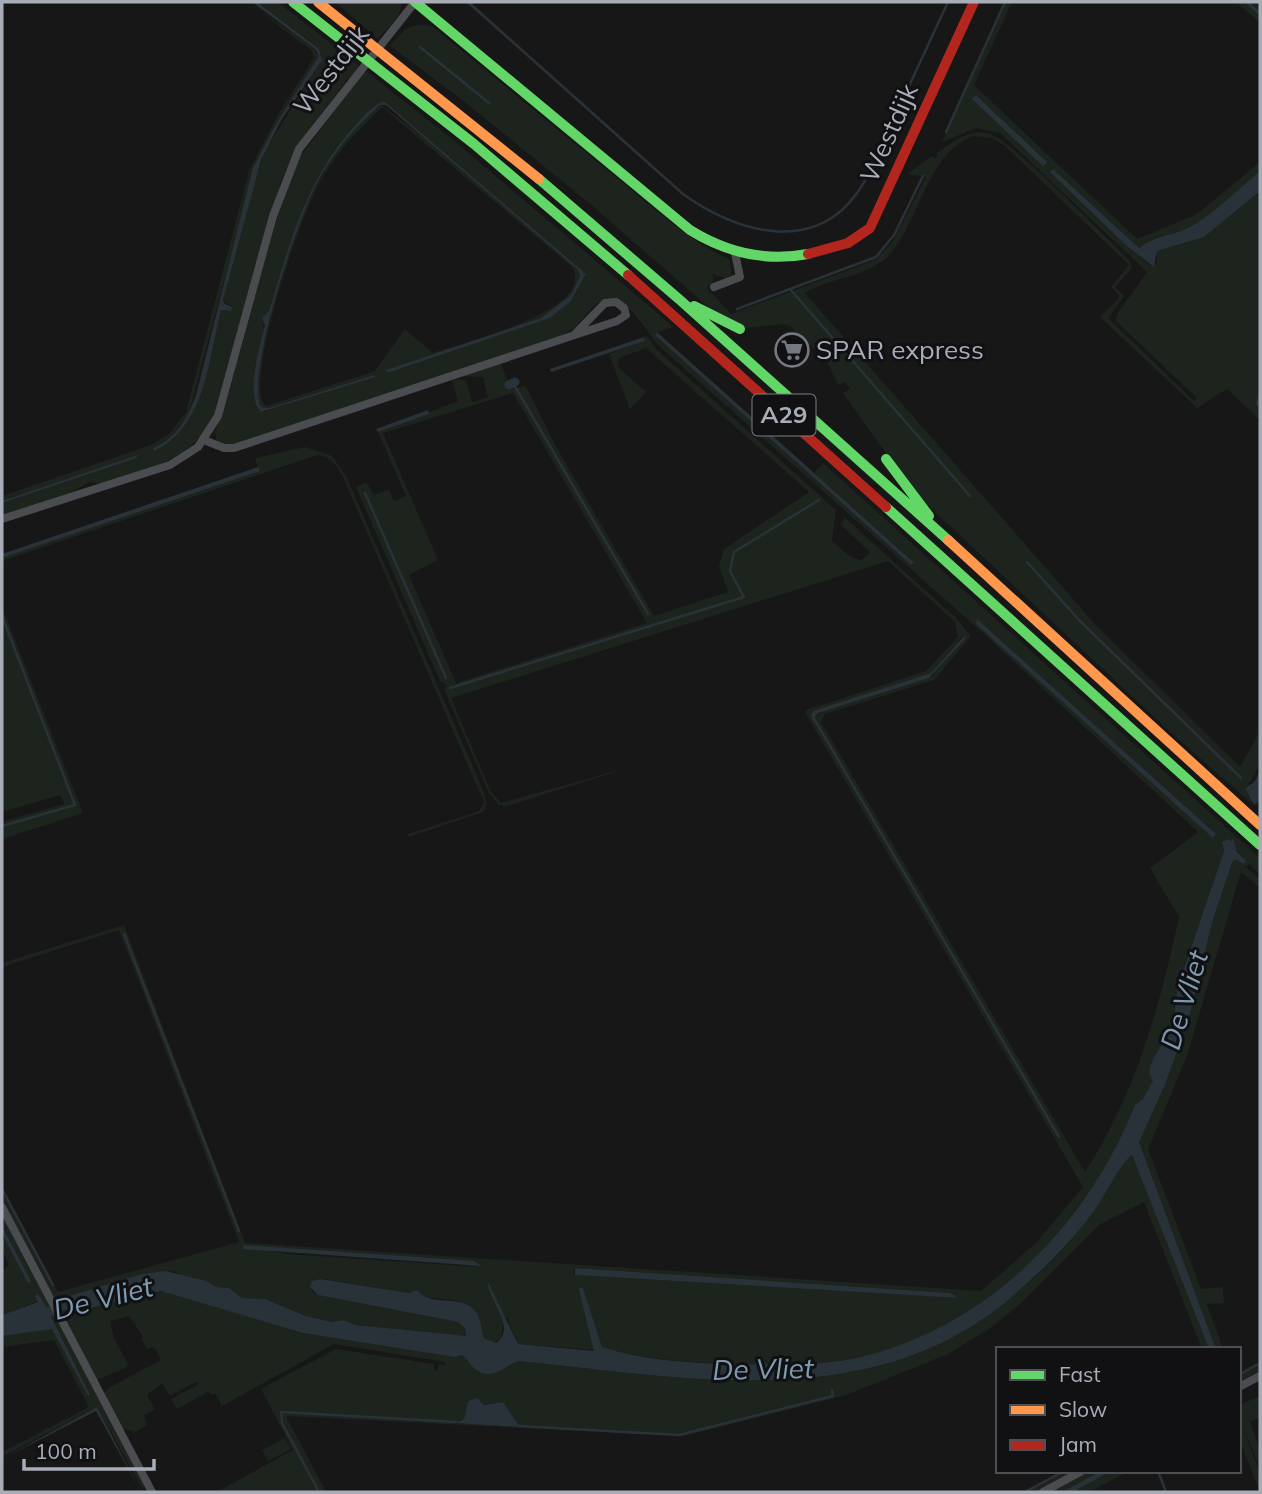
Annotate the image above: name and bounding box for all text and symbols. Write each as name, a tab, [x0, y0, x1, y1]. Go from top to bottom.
street label: Westdijk	[285, 18, 376, 121]
street label: Westdijk	[852, 78, 925, 187]
supermarket icon: SPAR express	[773, 331, 811, 369]
place label: SPAR express	[816, 333, 984, 366]
road number: A29	[752, 394, 816, 436]
water label: De Vliet	[1152, 945, 1215, 1053]
water label: De Vliet	[49, 1268, 157, 1327]
legend	[996, 1347, 1241, 1473]
water label: De Vliet	[712, 1350, 815, 1387]
text: Fast	[1059, 1361, 1101, 1387]
text: Slow	[1059, 1396, 1107, 1422]
scale bar	[24, 1428, 154, 1472]
text: Jam	[1059, 1431, 1097, 1457]
text: 100 m	[35, 1438, 97, 1464]

